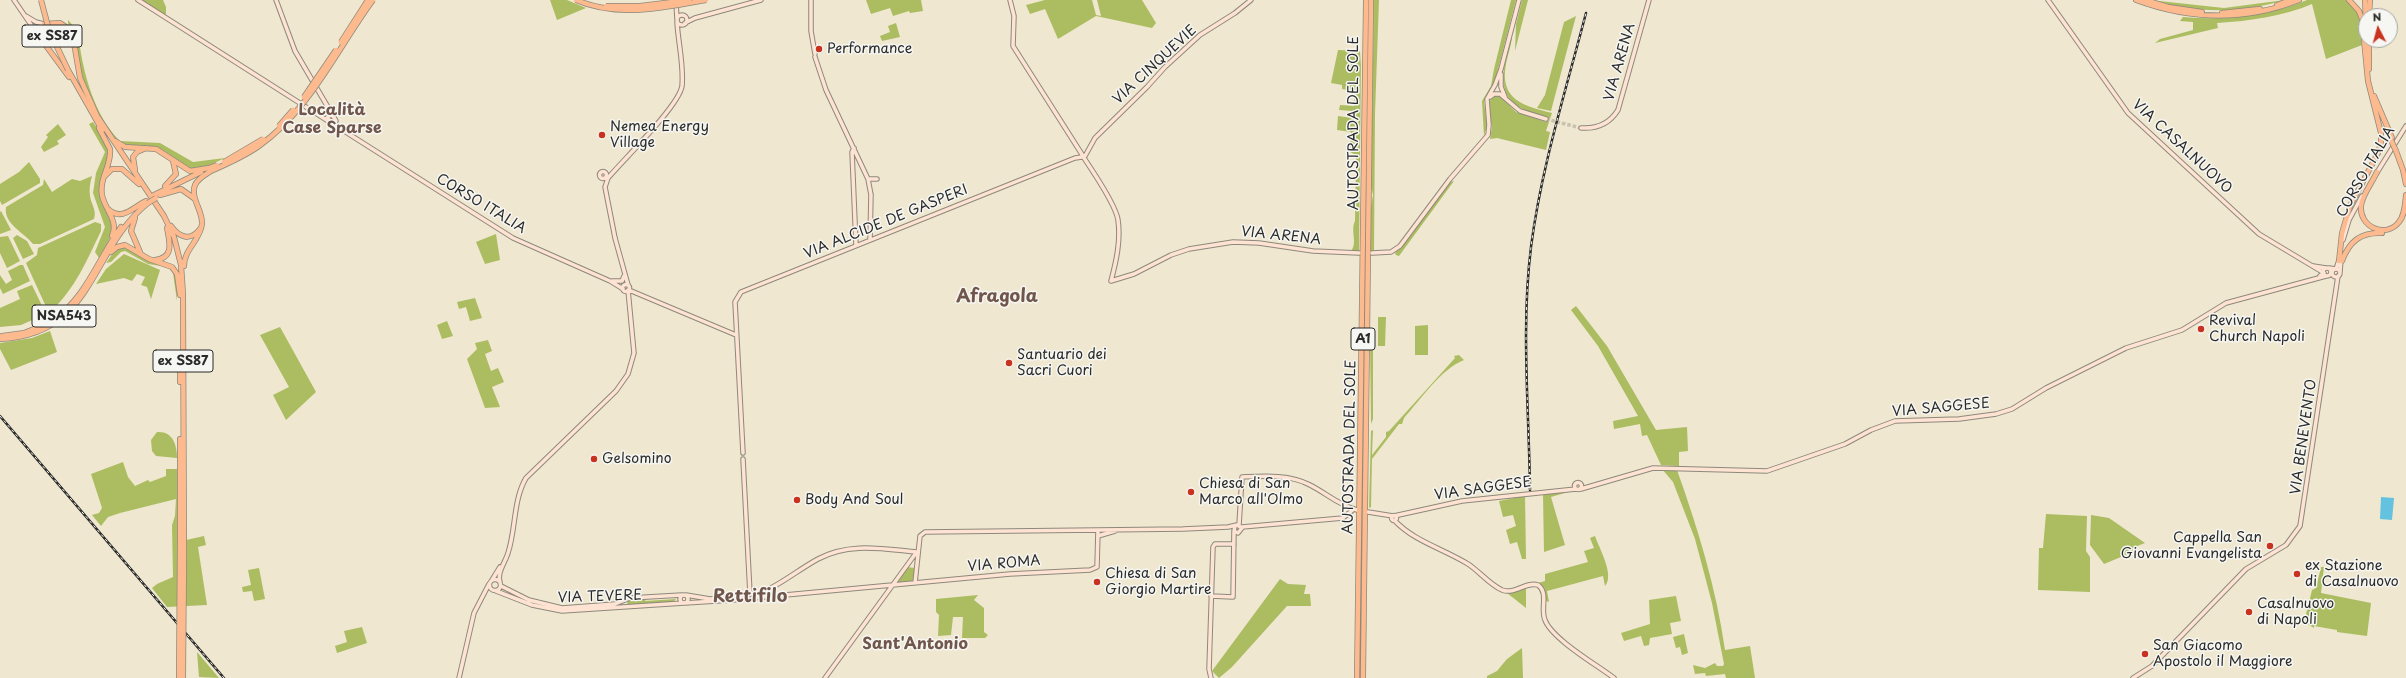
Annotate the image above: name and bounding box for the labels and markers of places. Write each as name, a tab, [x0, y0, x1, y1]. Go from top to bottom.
place label: Performance	[827, 41, 912, 57]
marker: Performance	[814, 44, 824, 54]
place label: Nemea Energy Village	[610, 119, 709, 152]
marker: Nemea Energy Village	[597, 130, 607, 140]
place label: Revival Church Napoli	[2209, 313, 2305, 346]
marker: Revival Church Napoli	[2196, 324, 2206, 334]
place label: Santuario dei Sacri Cuori	[1017, 347, 1107, 380]
marker: Santuario dei Sacri Cuori	[1004, 358, 1014, 368]
place label: Gelsomino	[602, 451, 672, 467]
marker: Gelsomino	[589, 454, 599, 464]
place label: Chiesa di San Marco all'Olmo	[1199, 476, 1303, 508]
marker: Chiesa di San Marco all'Olmo	[1186, 487, 1196, 497]
place label: Body And Soul	[805, 492, 903, 508]
marker: Body And Soul	[792, 495, 802, 505]
place label: Cappella San Giovanni Evangelista	[2121, 530, 2262, 562]
marker: Cappella San Giovanni Evangelista	[2265, 541, 2275, 551]
place label: ex Stazione di Casalnuovo	[2305, 558, 2399, 590]
place label: Chiesa di San Giorgio Martire	[1105, 566, 1211, 598]
marker: ex Stazione di Casalnuovo	[2292, 569, 2302, 579]
marker: Chiesa di San Giorgio Martire	[1092, 577, 1102, 587]
place label: Casalnuovo di Napoli	[2257, 596, 2334, 628]
marker: Casalnuovo di Napoli	[2244, 607, 2254, 617]
place label: San Giacomo Apostolo il Maggiore	[2153, 638, 2292, 670]
marker: San Giacomo Apostolo il Maggiore	[2140, 649, 2150, 659]

